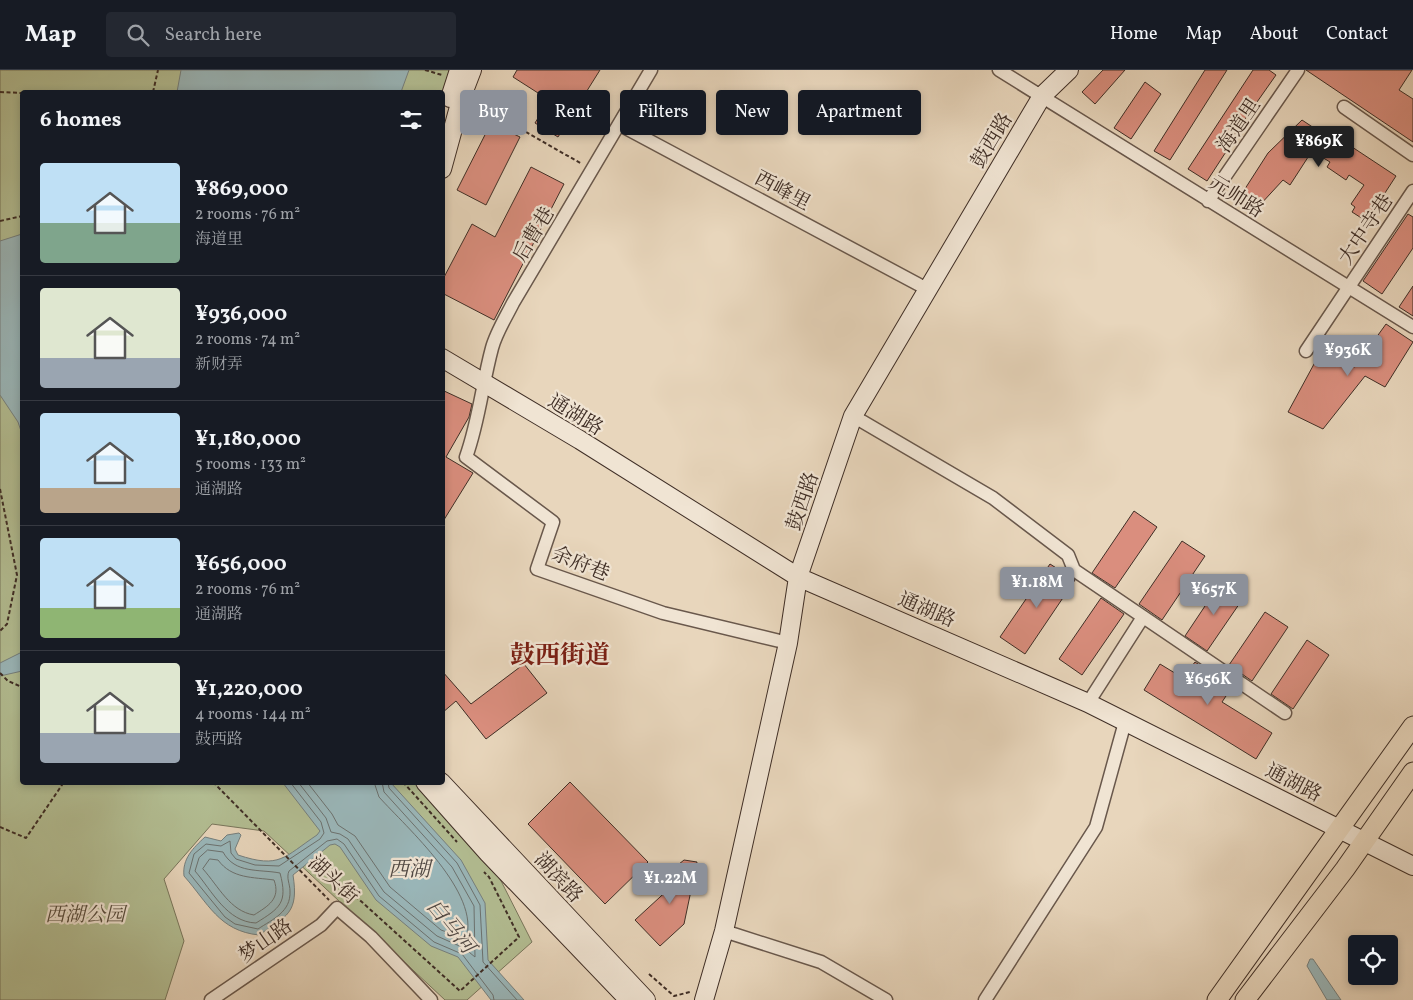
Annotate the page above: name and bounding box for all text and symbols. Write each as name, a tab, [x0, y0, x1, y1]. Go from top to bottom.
search box	[106, 12, 456, 57]
text: Map	[25, 18, 76, 52]
icon: search	[124, 21, 152, 49]
text: Search here	[164, 22, 262, 48]
text: Home	[1110, 22, 1158, 47]
text: Map	[1186, 22, 1222, 47]
text: About	[1250, 22, 1298, 47]
text: Contact	[1326, 22, 1388, 47]
chip: Buy	[460, 90, 527, 135]
chip: Rent	[537, 90, 610, 135]
chip: Filters	[620, 90, 706, 135]
chip: New	[716, 90, 788, 135]
chip: Apartment	[798, 90, 921, 135]
street label: 海道里	[1211, 93, 1268, 159]
text: 6 homes	[40, 106, 121, 135]
icon: filters	[397, 106, 425, 134]
street label: 鼓西路	[965, 108, 1020, 174]
pin: ¥869K	[1284, 126, 1354, 168]
text: ¥869K	[1295, 131, 1343, 153]
street label: 西峰里	[749, 165, 815, 218]
street label: 元帅路	[1203, 170, 1269, 225]
text: ¥869,000	[195, 175, 288, 204]
icon: home	[80, 183, 140, 243]
street label: 大中寺巷	[1333, 189, 1401, 271]
street label: 后曹巷	[507, 202, 562, 268]
text: 2 rooms · 76 m²	[195, 204, 300, 226]
text: 海道里	[195, 229, 243, 251]
text: ¥936,000	[195, 300, 287, 329]
icon: home	[80, 308, 140, 368]
text: 2 rooms · 74 m²	[195, 329, 300, 351]
pin: ¥936K	[1313, 334, 1383, 377]
text: ¥936K	[1324, 340, 1372, 362]
text: 新财弄	[195, 354, 243, 376]
street label: 通湖路	[542, 388, 608, 443]
text: ¥1,180,000	[195, 425, 301, 454]
icon: home	[80, 433, 140, 493]
text: 5 rooms · 133 m²	[195, 454, 306, 476]
street label: 鼓西路	[781, 469, 827, 535]
text: 通湖路	[195, 479, 243, 501]
street label: 余府巷	[547, 541, 613, 589]
text: ¥656,000	[195, 550, 287, 579]
icon: home	[80, 558, 140, 618]
pin: ¥1.18M	[996, 566, 1078, 609]
text: ¥1.18M	[1011, 572, 1063, 594]
pin: ¥657K	[1179, 574, 1249, 616]
text: 2 rooms · 76 m²	[195, 579, 300, 601]
text: ¥657K	[1191, 579, 1237, 601]
street label: 通湖路	[893, 586, 959, 635]
text: 通湖路	[195, 604, 243, 626]
district label: 鼓西街道	[510, 639, 610, 674]
pin: ¥656K	[1173, 664, 1243, 706]
text: ¥656K	[1185, 669, 1231, 691]
text: ¥1,220,000	[195, 675, 303, 704]
icon: home	[80, 683, 140, 743]
text: 4 rooms · 144 m²	[195, 704, 311, 726]
text: 鼓西路	[195, 729, 243, 751]
street label: 通湖路	[1260, 758, 1326, 810]
street label: 湖滨路	[527, 847, 588, 910]
street label: 湖头街	[301, 850, 364, 911]
water label: 西湖	[388, 856, 434, 885]
pin: ¥1.22M	[629, 862, 711, 905]
text: ¥1.22M	[643, 868, 697, 890]
water label: 白马河	[419, 893, 483, 964]
park label: 西湖公园	[45, 902, 128, 930]
street label: 梦山路	[234, 913, 299, 970]
map controls	[1348, 935, 1398, 985]
button: locate	[1348, 935, 1398, 985]

